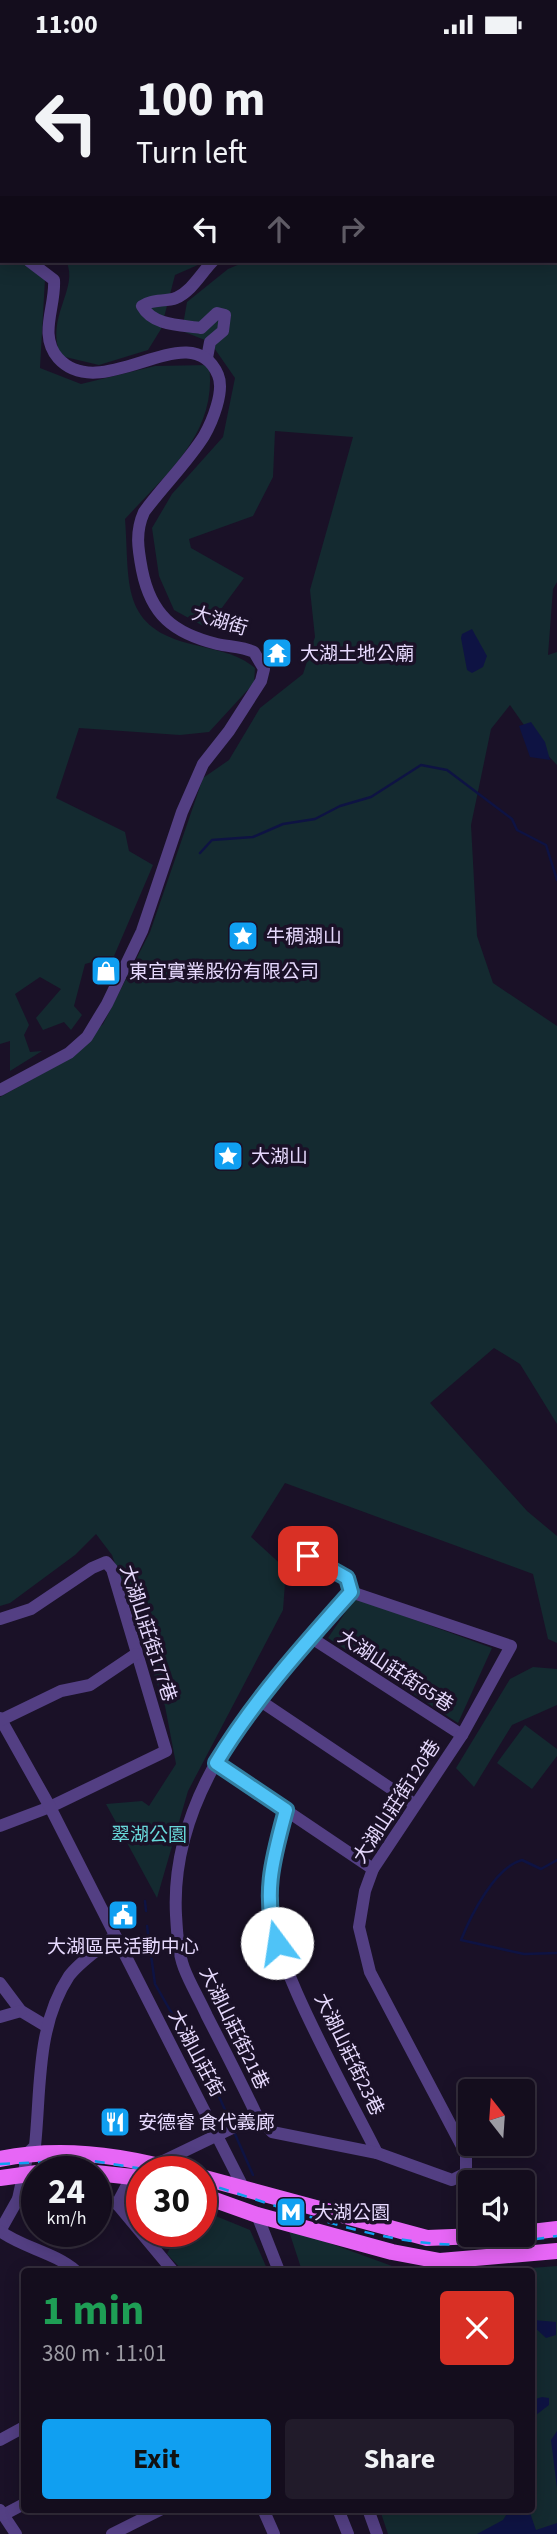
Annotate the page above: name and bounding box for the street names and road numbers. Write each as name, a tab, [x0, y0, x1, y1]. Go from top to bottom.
street label: 大湖街	[188, 600, 251, 643]
street label: 大湖山莊街177巷	[113, 1562, 182, 1705]
street label: 大湖山莊街65巷	[332, 1624, 458, 1719]
street label: 大湖山莊街120巷	[347, 1735, 447, 1869]
street label: 大湖山莊街21巷	[196, 1963, 274, 2093]
street label: 大湖山莊街23巷	[307, 1989, 390, 2120]
street label: 大湖山莊街	[165, 2006, 229, 2100]

